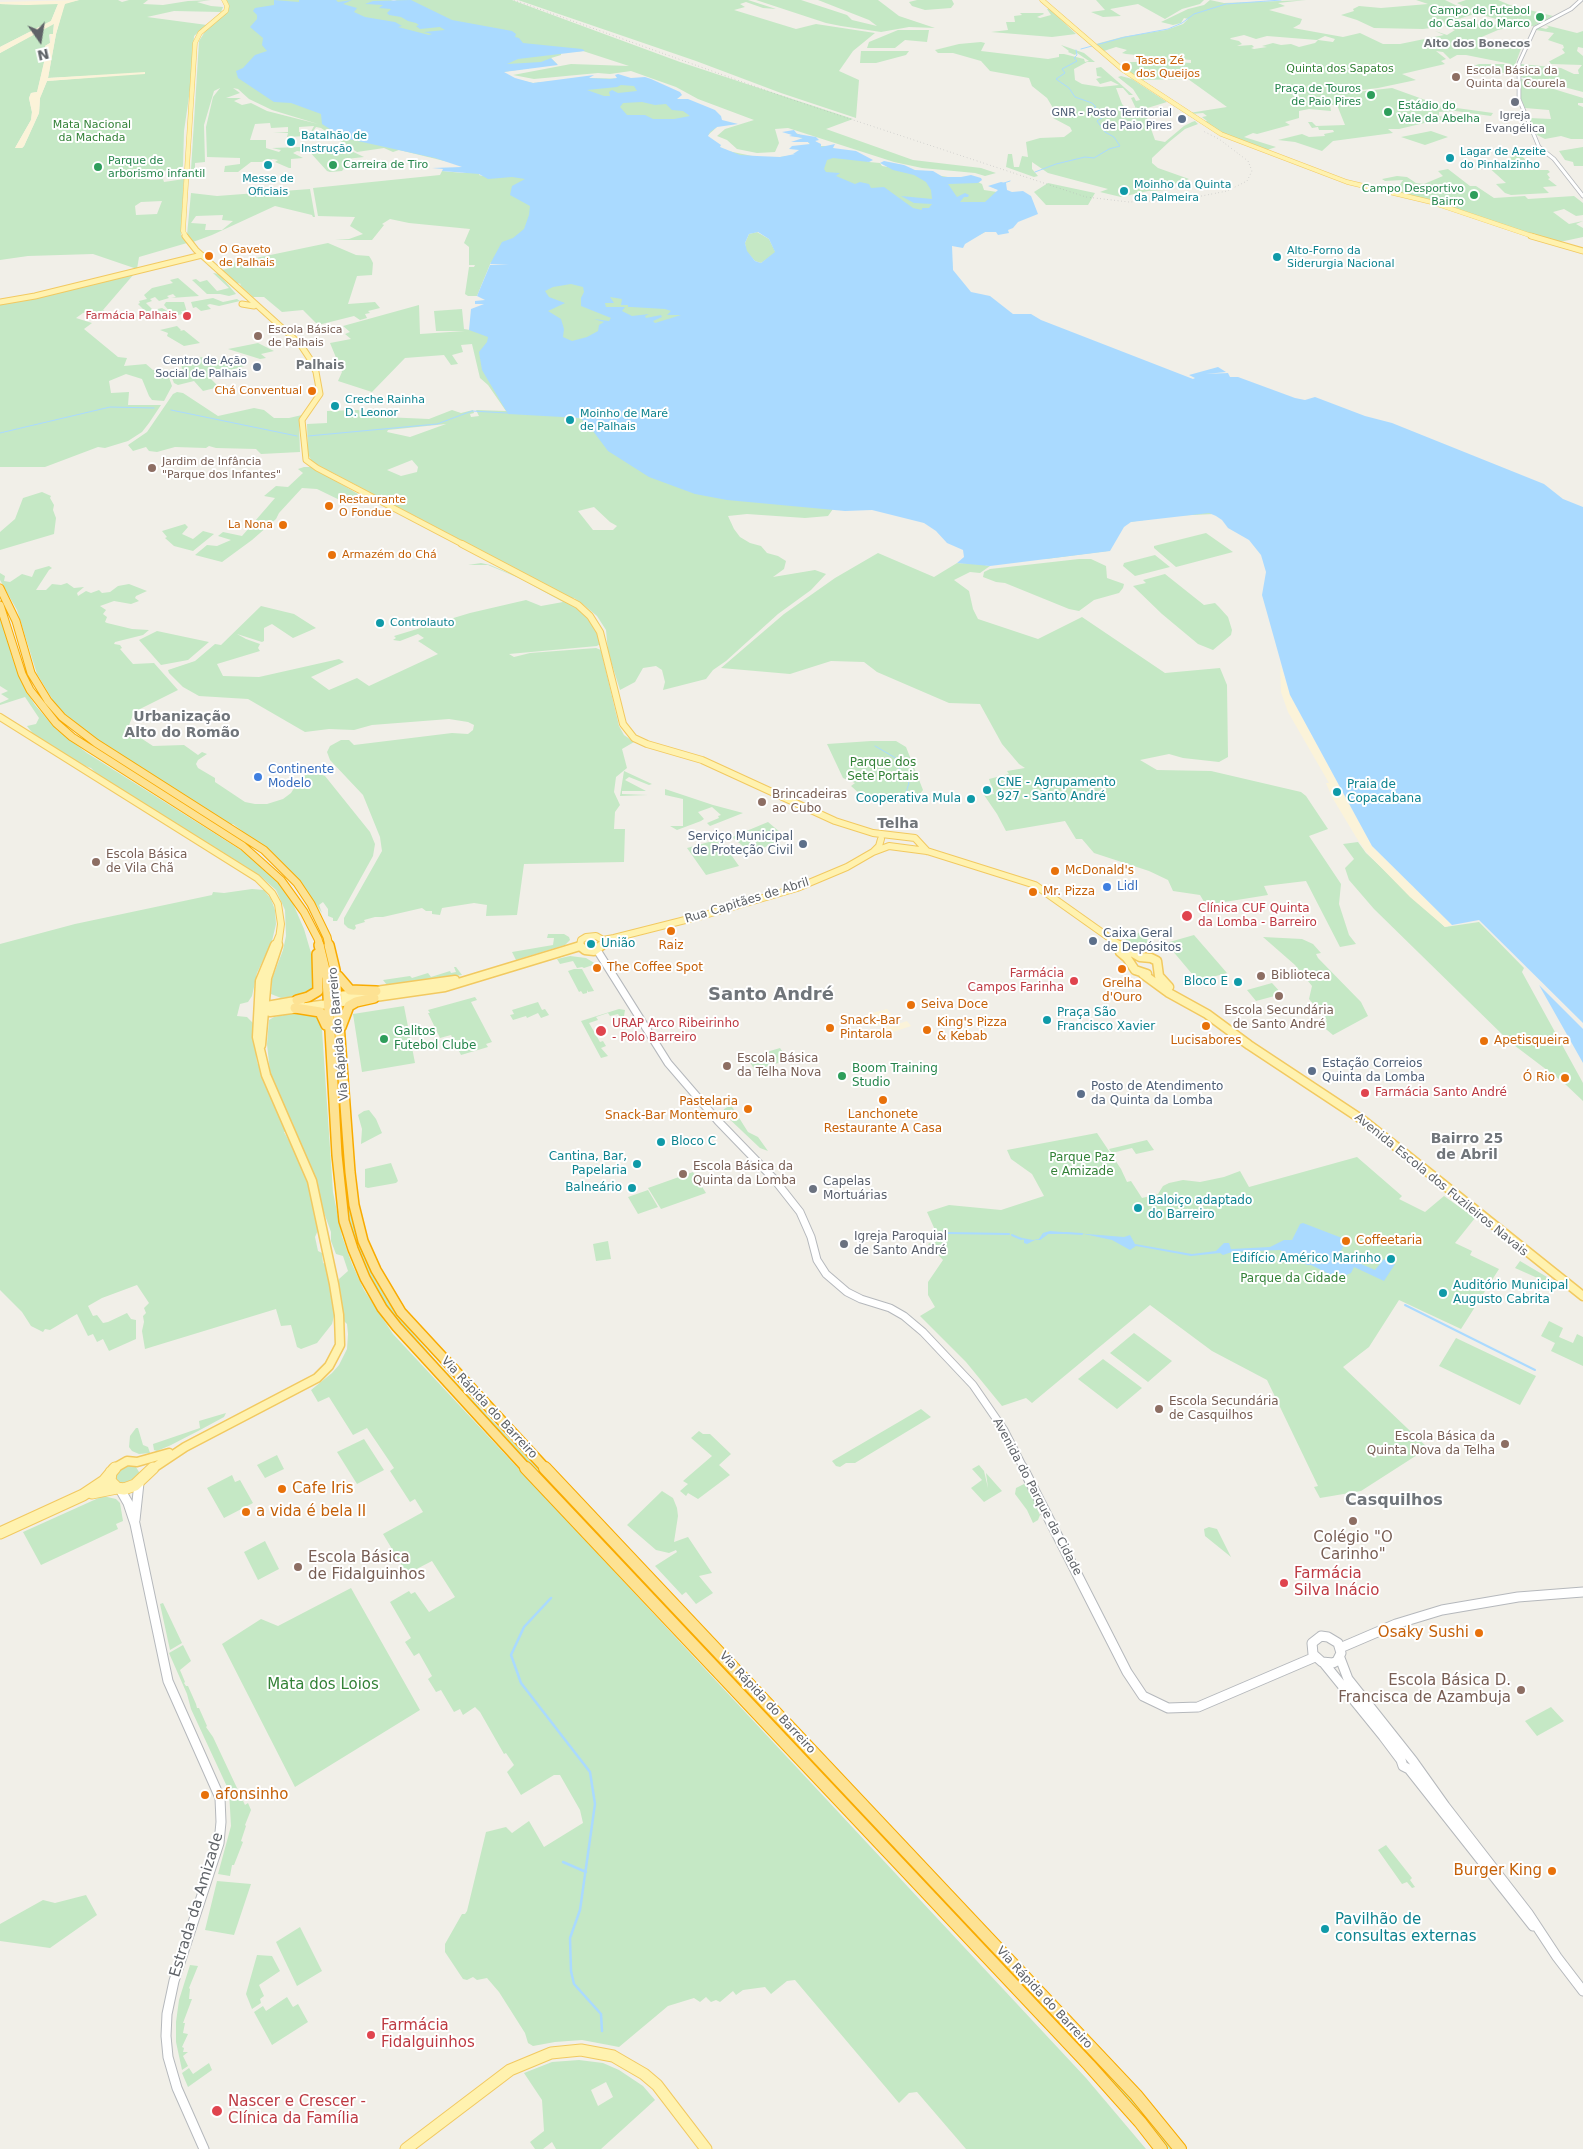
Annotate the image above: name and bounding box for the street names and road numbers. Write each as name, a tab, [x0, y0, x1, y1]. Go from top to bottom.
street label: Rua Capitães de Abril	[683, 875, 811, 927]
street label: Via Rápida do Barreiro	[326, 967, 352, 1101]
street label: Avenida Escola dos Fuzileiros Navais	[1351, 1110, 1531, 1260]
street label: Via Rápida do Barreiro	[438, 1354, 540, 1462]
street label: Avenida do Parque da Cidade	[989, 1416, 1085, 1578]
street label: Via Rápida do Barreiro	[716, 1649, 818, 1757]
street label: Estrada da Amizade	[166, 1830, 228, 1980]
street label: Via Rápida do Barreiro	[993, 1944, 1095, 2052]

